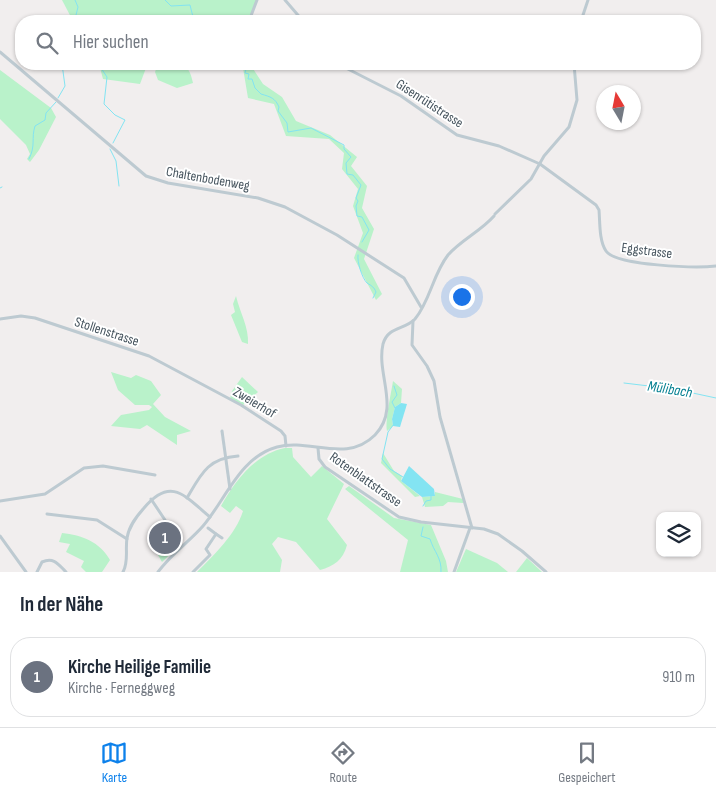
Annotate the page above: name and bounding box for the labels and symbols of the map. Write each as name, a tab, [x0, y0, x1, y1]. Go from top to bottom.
street label: Gisenrütistrasse	[393, 75, 467, 132]
north arrow	[596, 85, 641, 130]
street label: Chaltenbodenweg	[165, 163, 251, 194]
street label: Eggstrasse	[621, 239, 673, 262]
your location	[449, 284, 475, 310]
street label: Stollenstrasse	[72, 313, 141, 350]
water label: Mülibach	[646, 377, 694, 402]
street label: Zweierhof	[230, 383, 280, 422]
street label: Rotenblattstrasse	[326, 448, 405, 511]
pin: 1	[149, 519, 181, 557]

